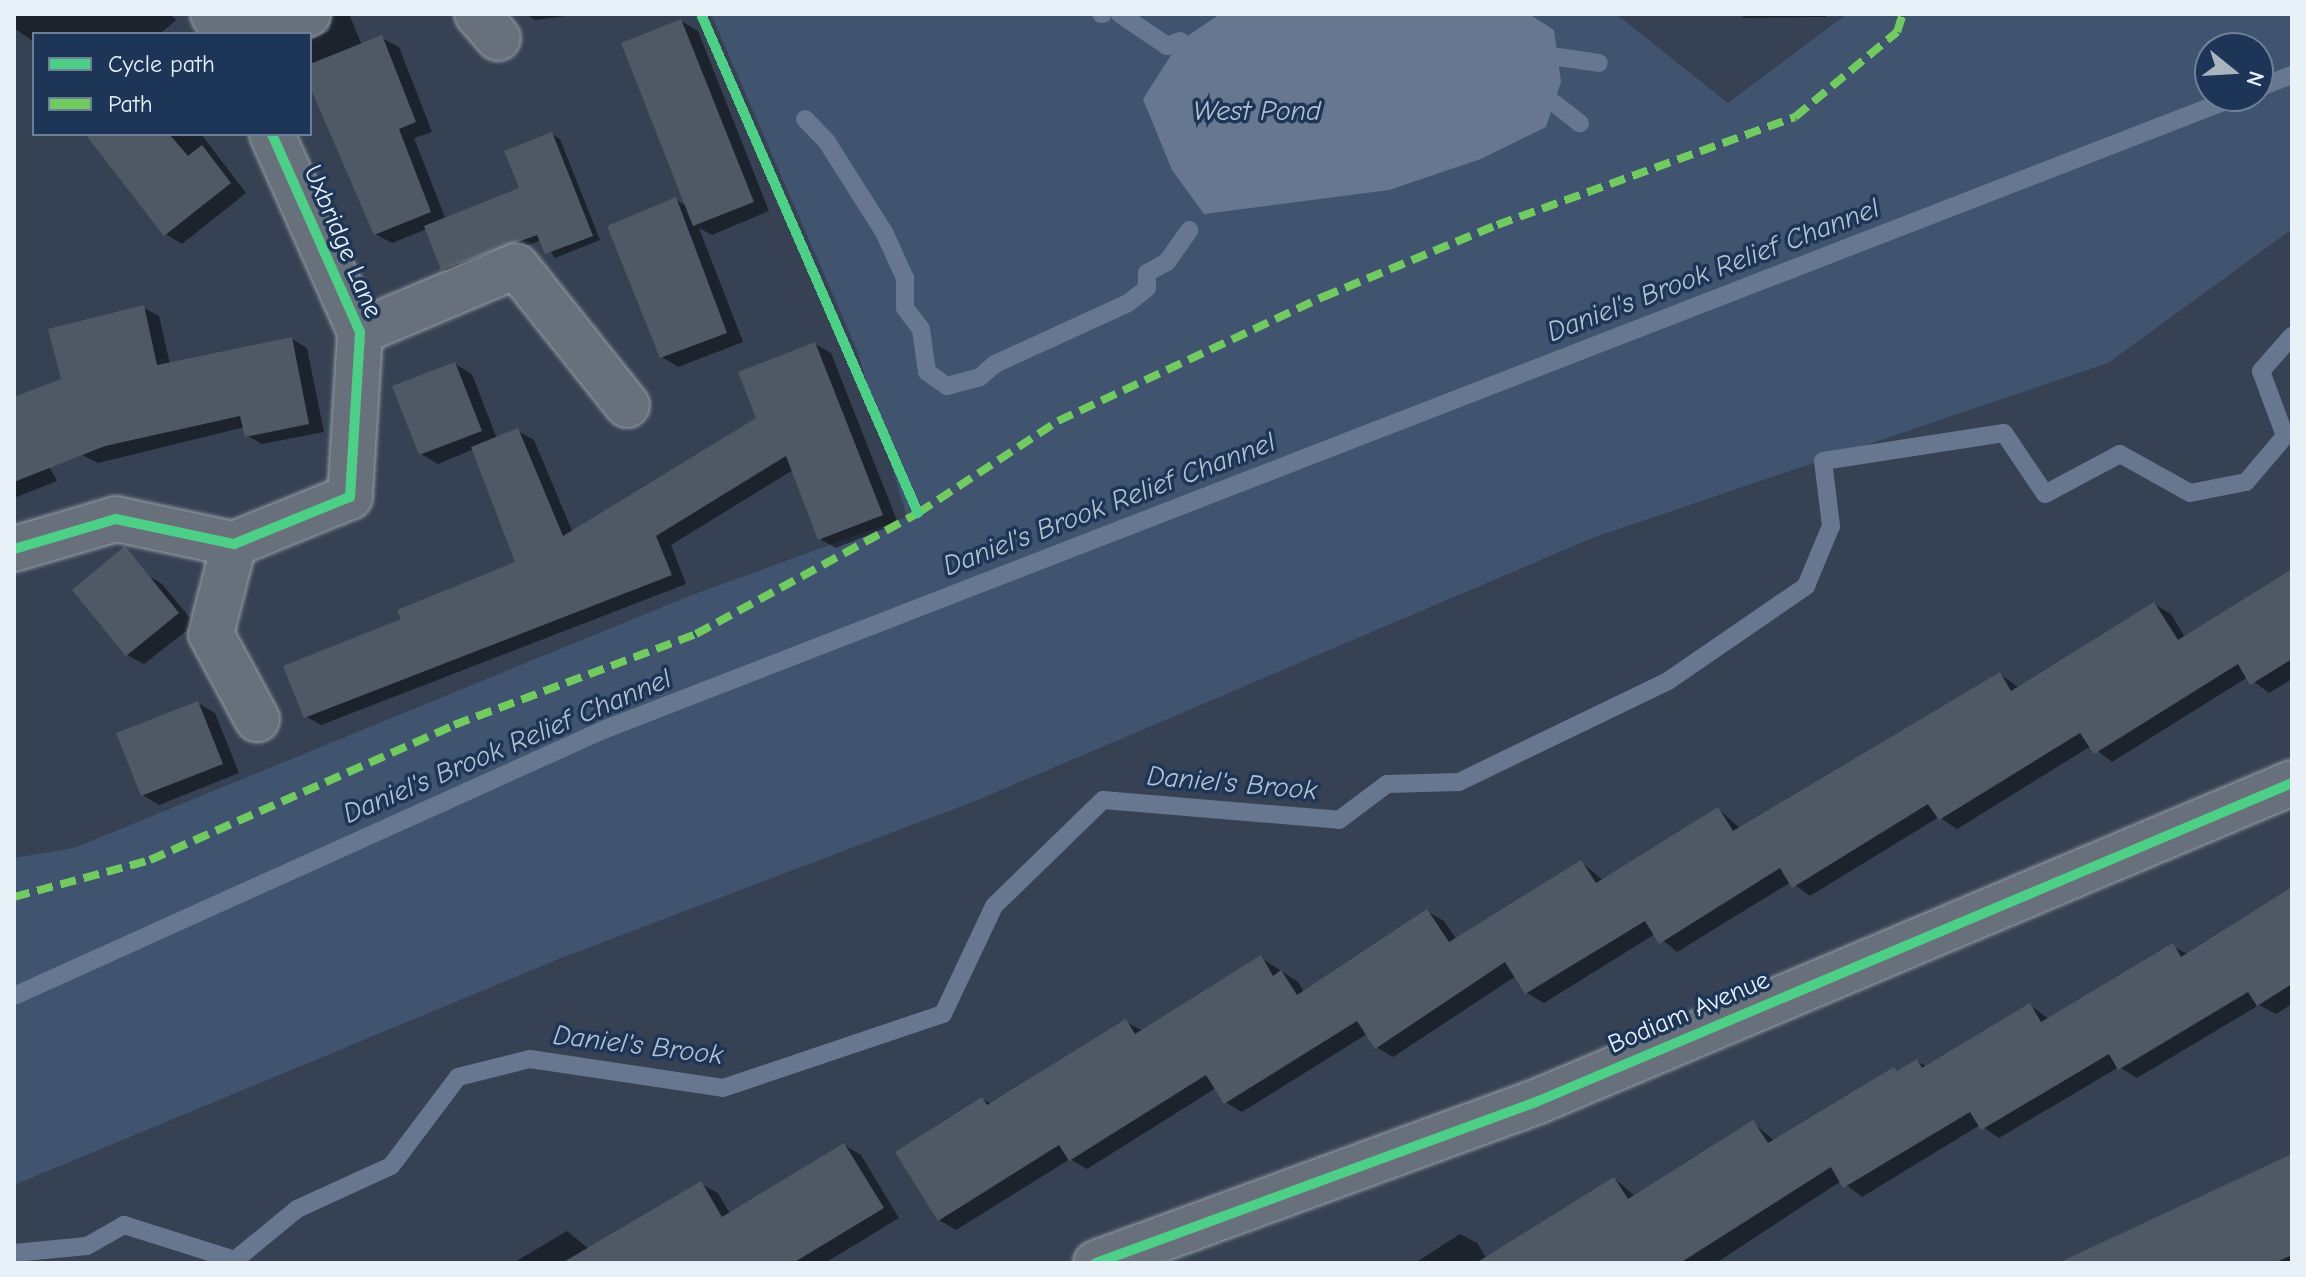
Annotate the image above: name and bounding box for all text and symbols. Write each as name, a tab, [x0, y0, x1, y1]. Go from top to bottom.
legend	[32, 32, 312, 136]
north arrow	[2194, 32, 2274, 112]
text: Cycle path	[108, 50, 215, 78]
text: N	[2240, 68, 2270, 90]
text: Path	[108, 90, 153, 118]
water label: West Pond	[1193, 94, 1321, 128]
street label: Uxbridge Lane	[296, 161, 388, 323]
water label: Daniel's Brook Relief Channel	[1542, 191, 1884, 349]
water label: Daniel's Brook Relief Channel	[938, 425, 1280, 583]
water label: Daniel's Brook Relief Channel	[338, 662, 676, 830]
water label: Daniel's Brook	[1145, 759, 1319, 807]
street label: Bodiam Avenue	[1604, 965, 1774, 1061]
water label: Daniel's Brook	[551, 1018, 725, 1072]

